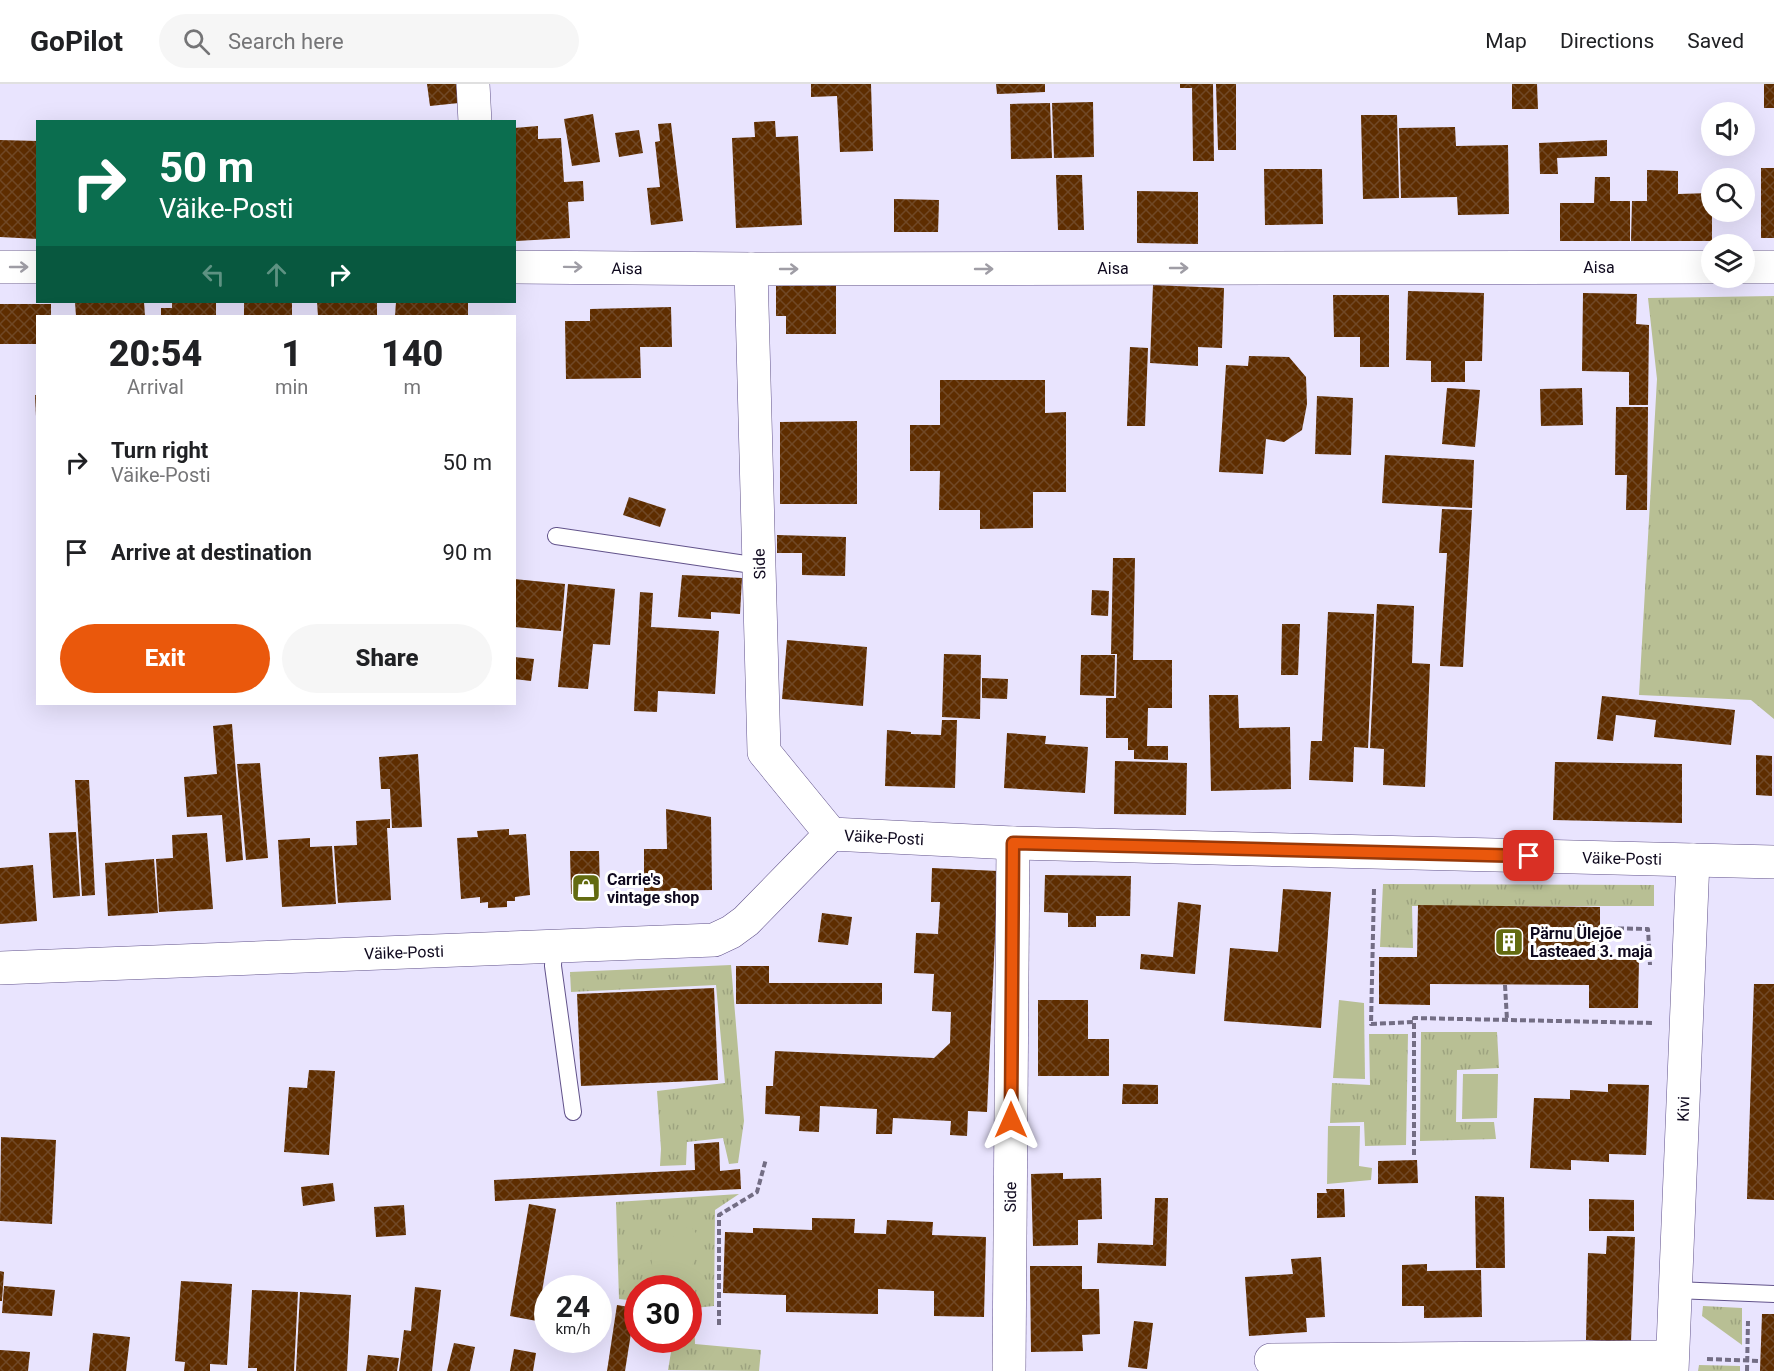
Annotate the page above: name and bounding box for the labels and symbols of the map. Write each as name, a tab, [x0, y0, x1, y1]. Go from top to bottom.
street label: Aisa	[1583, 258, 1615, 277]
street label: Aisa	[611, 259, 643, 278]
street label: Aisa	[1097, 259, 1129, 278]
one-way arrow	[8, 261, 28, 273]
one-way arrow	[562, 261, 582, 273]
one-way arrow	[1168, 262, 1188, 274]
one-way arrow	[778, 263, 798, 275]
one-way arrow	[973, 263, 993, 275]
street label: Side	[749, 548, 770, 580]
street label: Väike-Posti	[844, 826, 924, 849]
pin	[1503, 830, 1554, 881]
street label: Väike-Posti	[1582, 848, 1662, 869]
place label: Carrie's vintage shop	[607, 870, 699, 907]
shop icon: Carrie's vintage shop	[570, 872, 602, 904]
place label: Pärnu Ülejõe Lasteaed 3. maja	[1530, 924, 1653, 961]
building icon: Pärnu Ülejõe Lasteaed 3. maja	[1493, 926, 1525, 958]
street label: Väike-Posti	[364, 942, 444, 963]
position arrow	[979, 1088, 1043, 1152]
street label: Kivi	[1674, 1096, 1693, 1122]
street label: Side	[1001, 1181, 1020, 1213]
speed limit sign: 30	[624, 1275, 702, 1353]

